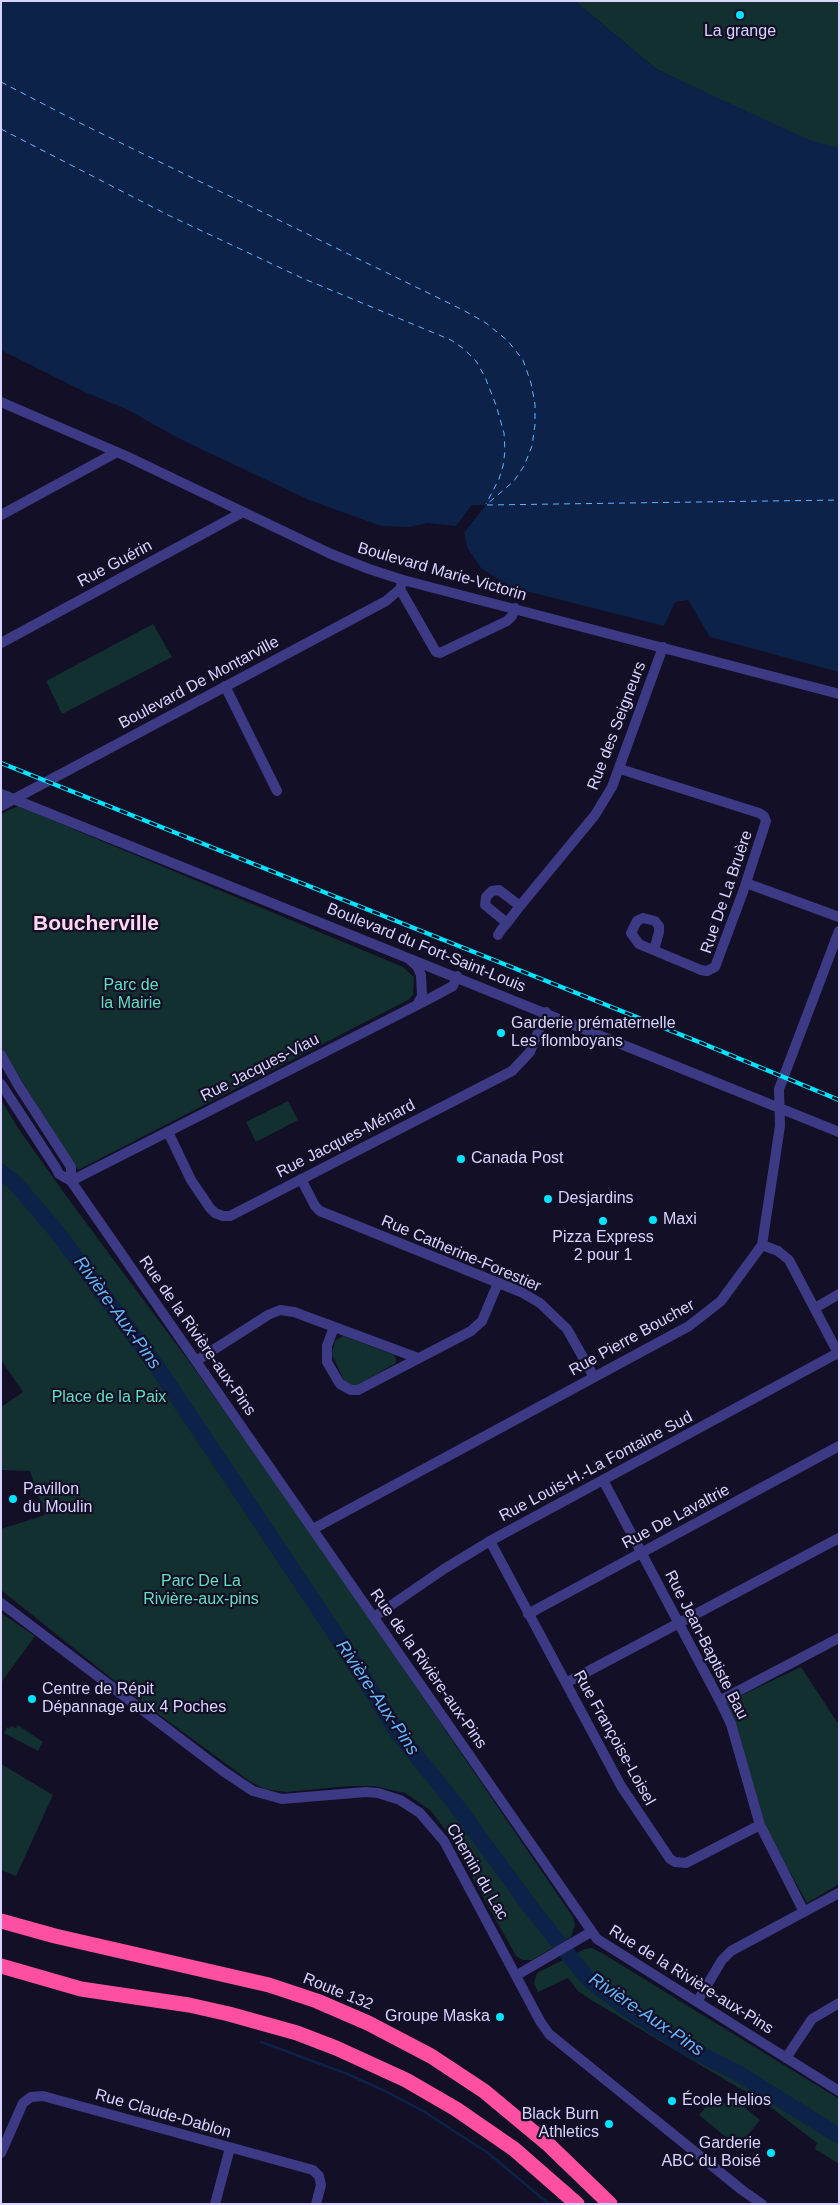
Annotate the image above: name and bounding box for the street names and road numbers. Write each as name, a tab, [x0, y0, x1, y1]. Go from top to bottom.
street label: Rue Guérin	[74, 536, 156, 592]
street label: Boulevard Marie-Victorin	[355, 539, 529, 605]
street label: Boulevard De Montarville	[116, 633, 282, 733]
street label: Rue des Seigneurs	[584, 659, 650, 793]
street label: Rue De La Bruère	[697, 828, 757, 956]
street label: Boulevard du Fort-Saint-Louis	[324, 899, 528, 997]
street label: Rue Jacques-Viau	[198, 1030, 322, 1106]
street label: Rue Jacques-Ménard	[273, 1096, 419, 1182]
street label: Rue Catherine-Forestier	[378, 1212, 544, 1296]
street label: Rue de la Rivière-aux-Pins	[135, 1253, 259, 1419]
street label: Rue Pierre Boucher	[566, 1296, 698, 1380]
street label: Rue Louis-H.-La Fontaine Sud	[496, 1408, 696, 1526]
street label: Rue De Lavaltrie	[619, 1481, 733, 1553]
street label: Rue Jean-Baptiste Bau	[660, 1567, 752, 1723]
street label: Rue de la Rivière-aux-Pins	[366, 1586, 490, 1752]
street label: Rue Françoise-Loisel	[569, 1667, 659, 1809]
street label: Chemin du Lac	[442, 1821, 512, 1923]
street label: Rue de la Rivière-aux-Pins	[605, 1921, 777, 2039]
street label: Route 132	[300, 1969, 376, 2015]
street label: Rue Claude-Dablon	[93, 2085, 233, 2143]

